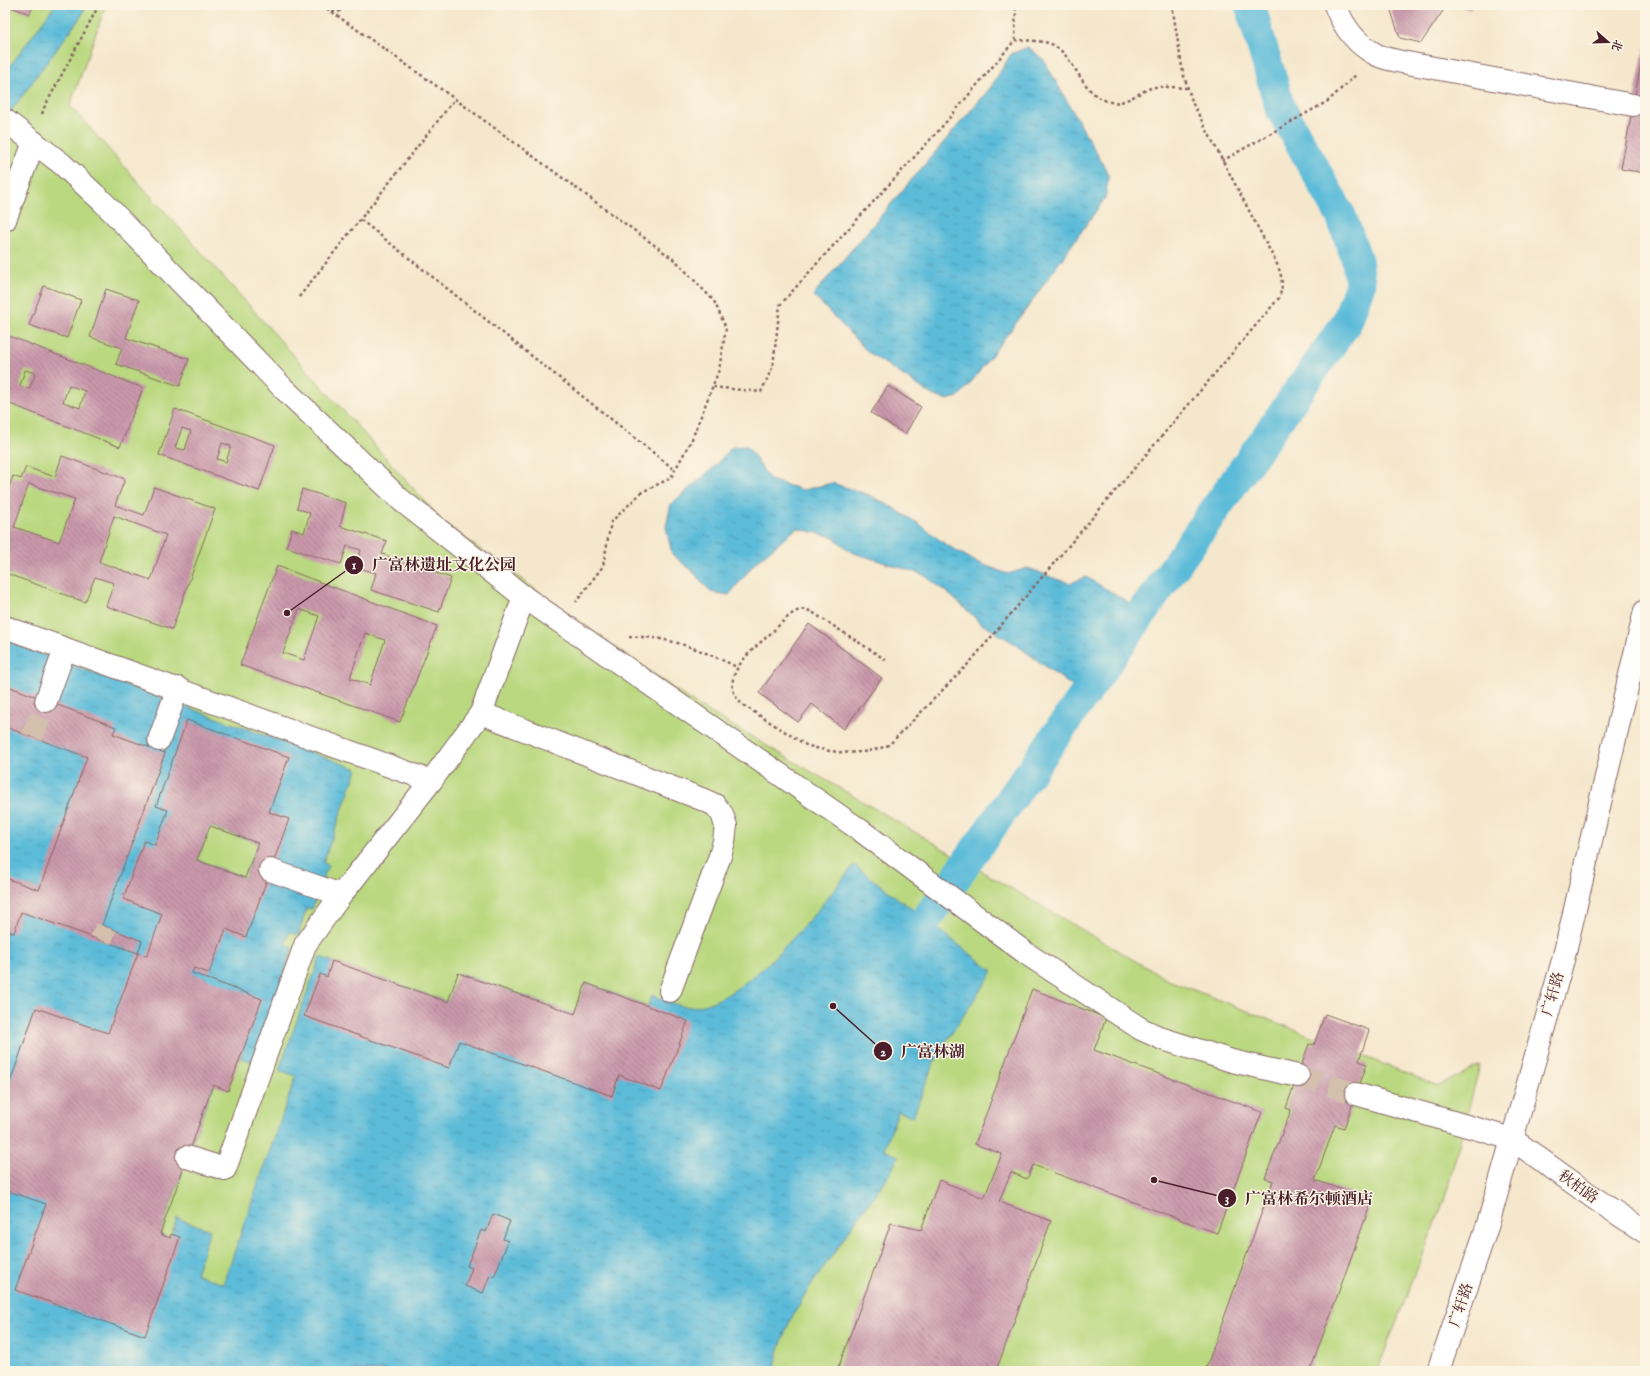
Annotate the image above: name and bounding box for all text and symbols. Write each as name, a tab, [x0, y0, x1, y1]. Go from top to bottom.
north arrow	[1588, 22, 1628, 62]
text: 北	[1608, 38, 1625, 53]
callout: 广富林遗址文化公园	[344, 551, 524, 579]
text: 广富林遗址文化公园	[372, 555, 516, 576]
text: 1	[352, 558, 357, 573]
street label: 广轩路	[1538, 970, 1568, 1018]
callout: 广富林湖	[873, 1037, 973, 1065]
text: 广富林湖	[901, 1042, 965, 1063]
text: 2	[880, 1045, 886, 1060]
street label: 秋柏路	[1554, 1166, 1602, 1208]
callout: 广富林希尔顿酒店	[1217, 1184, 1381, 1212]
text: 广富林希尔顿酒店	[1245, 1189, 1373, 1210]
text: 3	[1225, 1191, 1229, 1206]
street label: 广轩路	[1445, 1281, 1477, 1329]

